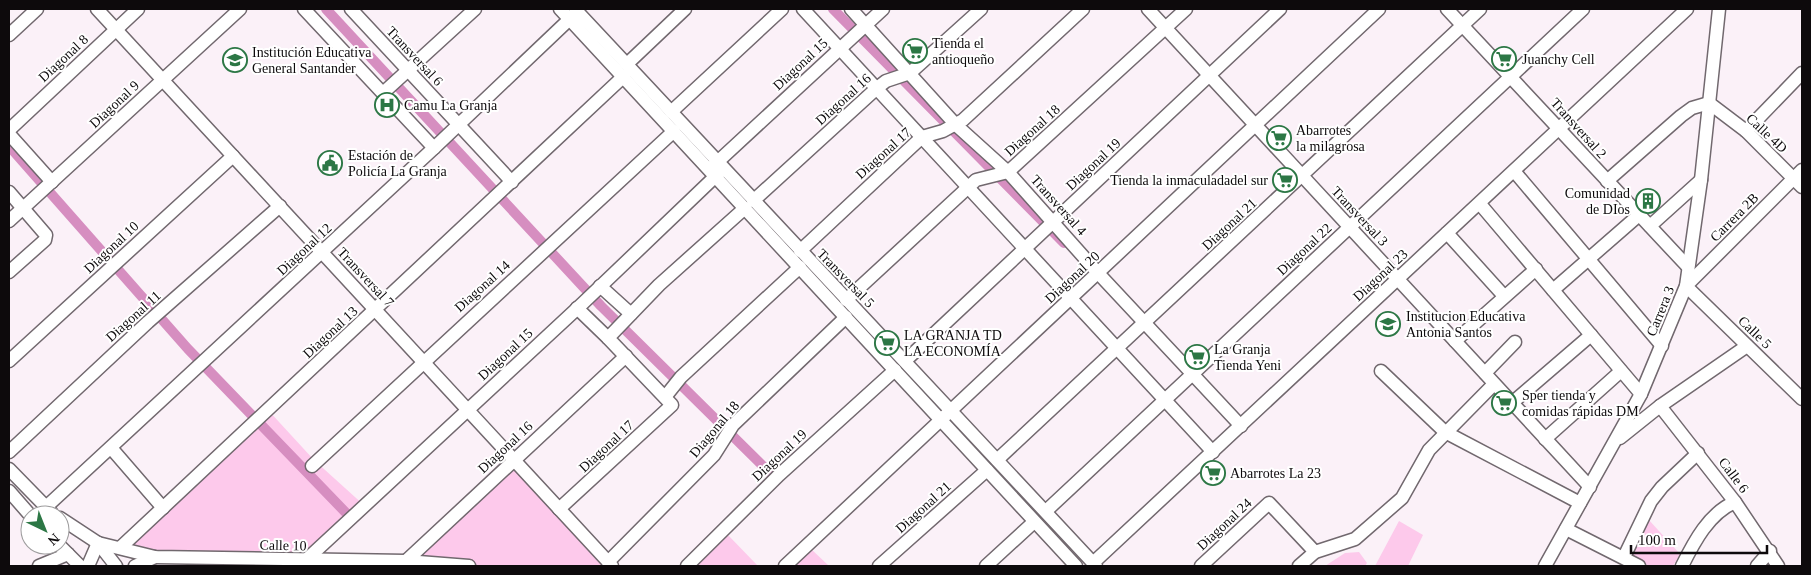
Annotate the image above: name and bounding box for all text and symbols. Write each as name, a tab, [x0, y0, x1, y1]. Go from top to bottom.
street label: Transversal 6	[383, 24, 446, 89]
street label: Diagonal 8	[36, 32, 91, 85]
street label: Diagonal 15	[770, 35, 831, 93]
place label: Tienda el antioqueño	[932, 36, 994, 67]
supermarket icon: Tienda el antioqueño	[902, 38, 928, 64]
place label: Institución Educativa General Santander	[252, 45, 372, 76]
supermarket icon: Juanchy Cell	[1491, 46, 1517, 72]
school or university icon: Institución Educativa General Santander	[222, 47, 248, 73]
place label: Juanchy Cell	[1522, 52, 1595, 67]
street label: Diagonal 16	[813, 71, 874, 128]
street label: Diagonal 9	[87, 78, 142, 131]
hospital icon: Camu La Granja	[374, 92, 400, 118]
street label: Transversal 2	[1548, 95, 1609, 161]
place label: Camu La Granja	[404, 98, 498, 113]
street label: Diagonal 18	[1002, 102, 1063, 159]
street label: Calle 4D	[1743, 111, 1790, 156]
place label: Abarrotes la milagrosa	[1296, 123, 1366, 154]
street label: Diagonal 17	[853, 125, 914, 182]
supermarket icon: Abarrotes la milagrosa	[1266, 125, 1292, 151]
street label: Diagonal 19	[1063, 135, 1124, 193]
place label: Estación de Policía La Granja	[348, 148, 448, 179]
public building icon: Estación de Policía La Granja	[317, 150, 343, 176]
supermarket icon: Tienda la inmaculadadel sur	[1272, 167, 1298, 193]
street label: Transversal 4	[1028, 172, 1089, 238]
place label: Tienda la inmaculadadel sur	[1110, 173, 1268, 188]
street label: Transversal 3	[1328, 184, 1391, 249]
place label: Comunidad de DIos	[1565, 186, 1630, 217]
building icon: Comunidad de DIos	[1635, 188, 1661, 214]
street label: Carrera 2B	[1707, 190, 1762, 245]
street label: Diagonal 21	[1199, 195, 1260, 253]
street label: Diagonal 10	[81, 218, 142, 276]
street label: Diagonal 12	[274, 220, 335, 278]
street label: Diagonal 22	[1274, 220, 1335, 278]
street label: Transversal 7	[334, 245, 397, 310]
street label: Transversal 5	[814, 246, 877, 311]
street label: Diagonal 23	[1350, 246, 1411, 304]
street label: Diagonal 20	[1042, 248, 1103, 306]
street label: Diagonal 14	[452, 258, 513, 315]
street label: Carrera 3	[1644, 284, 1677, 338]
street label: Diagonal 11	[103, 288, 164, 345]
street label: Diagonal 13	[300, 303, 361, 361]
place label: Institucion Educativa Antonia Santos	[1406, 309, 1526, 340]
school or university icon: Institucion Educativa Antonia Santos	[1375, 311, 1401, 337]
street label: Calle 5	[1735, 313, 1774, 352]
street label: Diagonal 15	[475, 325, 536, 383]
place label: LA GRANJA TD LA ECONOMÍA	[904, 328, 1002, 359]
supermarket icon: LA GRANJA TD LA ECONOMÍA	[874, 330, 900, 356]
place label: La Granja Tienda Yeni	[1214, 342, 1281, 373]
supermarket icon: La Granja Tienda Yeni	[1184, 344, 1210, 370]
place label: Sper tienda y comidas rápidas DM	[1522, 388, 1639, 419]
supermarket icon: Sper tienda y comidas rápidas DM	[1491, 390, 1517, 416]
street label: Diagonal 18	[687, 398, 742, 461]
street label: Diagonal 17	[576, 417, 637, 475]
street label: Diagonal 16	[475, 418, 536, 476]
street label: Diagonal 19	[749, 426, 810, 484]
street label: Calle 6	[1716, 455, 1752, 496]
supermarket icon: Abarrotes La 23	[1200, 460, 1226, 486]
place label: Abarrotes La 23	[1230, 466, 1321, 481]
street label: Diagonal 21	[893, 479, 954, 536]
street label: Diagonal 24	[1194, 495, 1255, 553]
north arrow	[20, 505, 70, 555]
scale bar	[1631, 522, 1767, 554]
text: N	[45, 530, 62, 548]
text: 100 m	[1638, 532, 1676, 548]
street label: Calle 10	[259, 538, 307, 553]

